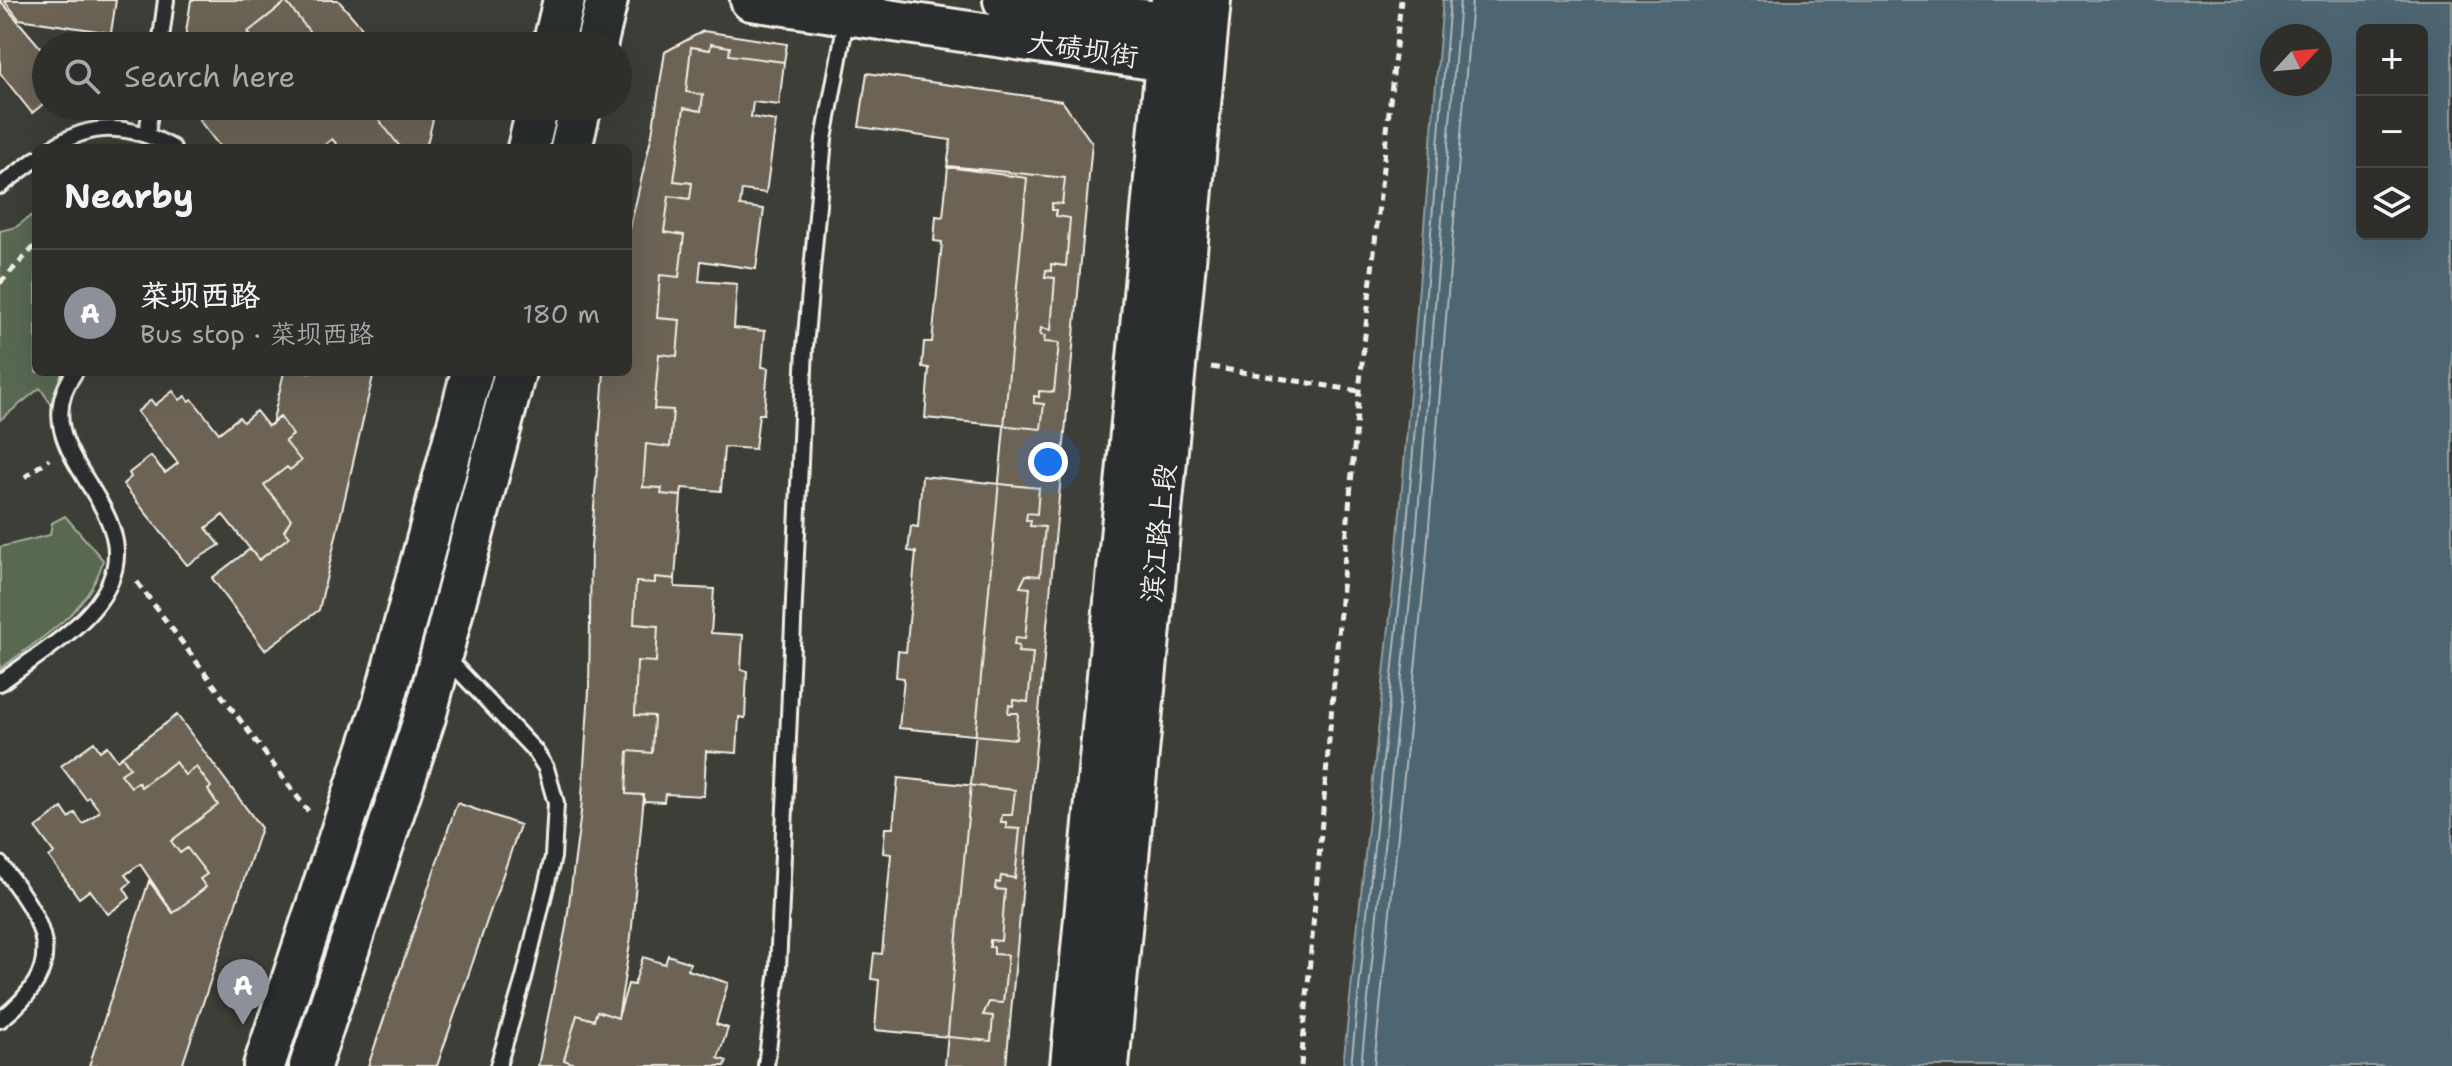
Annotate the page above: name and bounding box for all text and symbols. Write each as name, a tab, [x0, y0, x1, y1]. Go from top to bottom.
street label: 大碛坝街	[1025, 22, 1141, 76]
north arrow	[2260, 24, 2332, 96]
map controls	[2356, 24, 2428, 240]
button: +	[2356, 24, 2428, 96]
search box	[32, 32, 632, 120]
icon: search	[60, 54, 104, 98]
text: Search here	[124, 56, 295, 97]
button: −	[2356, 96, 2428, 168]
button: layers	[2356, 168, 2428, 240]
text: Nearby	[64, 173, 194, 219]
text: 菜坝西路	[140, 275, 260, 316]
text: A	[80, 296, 100, 331]
text: 180 m	[522, 296, 600, 331]
text: Bus stop · 菜坝西路	[140, 316, 374, 351]
your location	[1028, 442, 1068, 482]
street label: 滨江路上段	[1132, 461, 1184, 605]
pin: A	[217, 959, 269, 1025]

